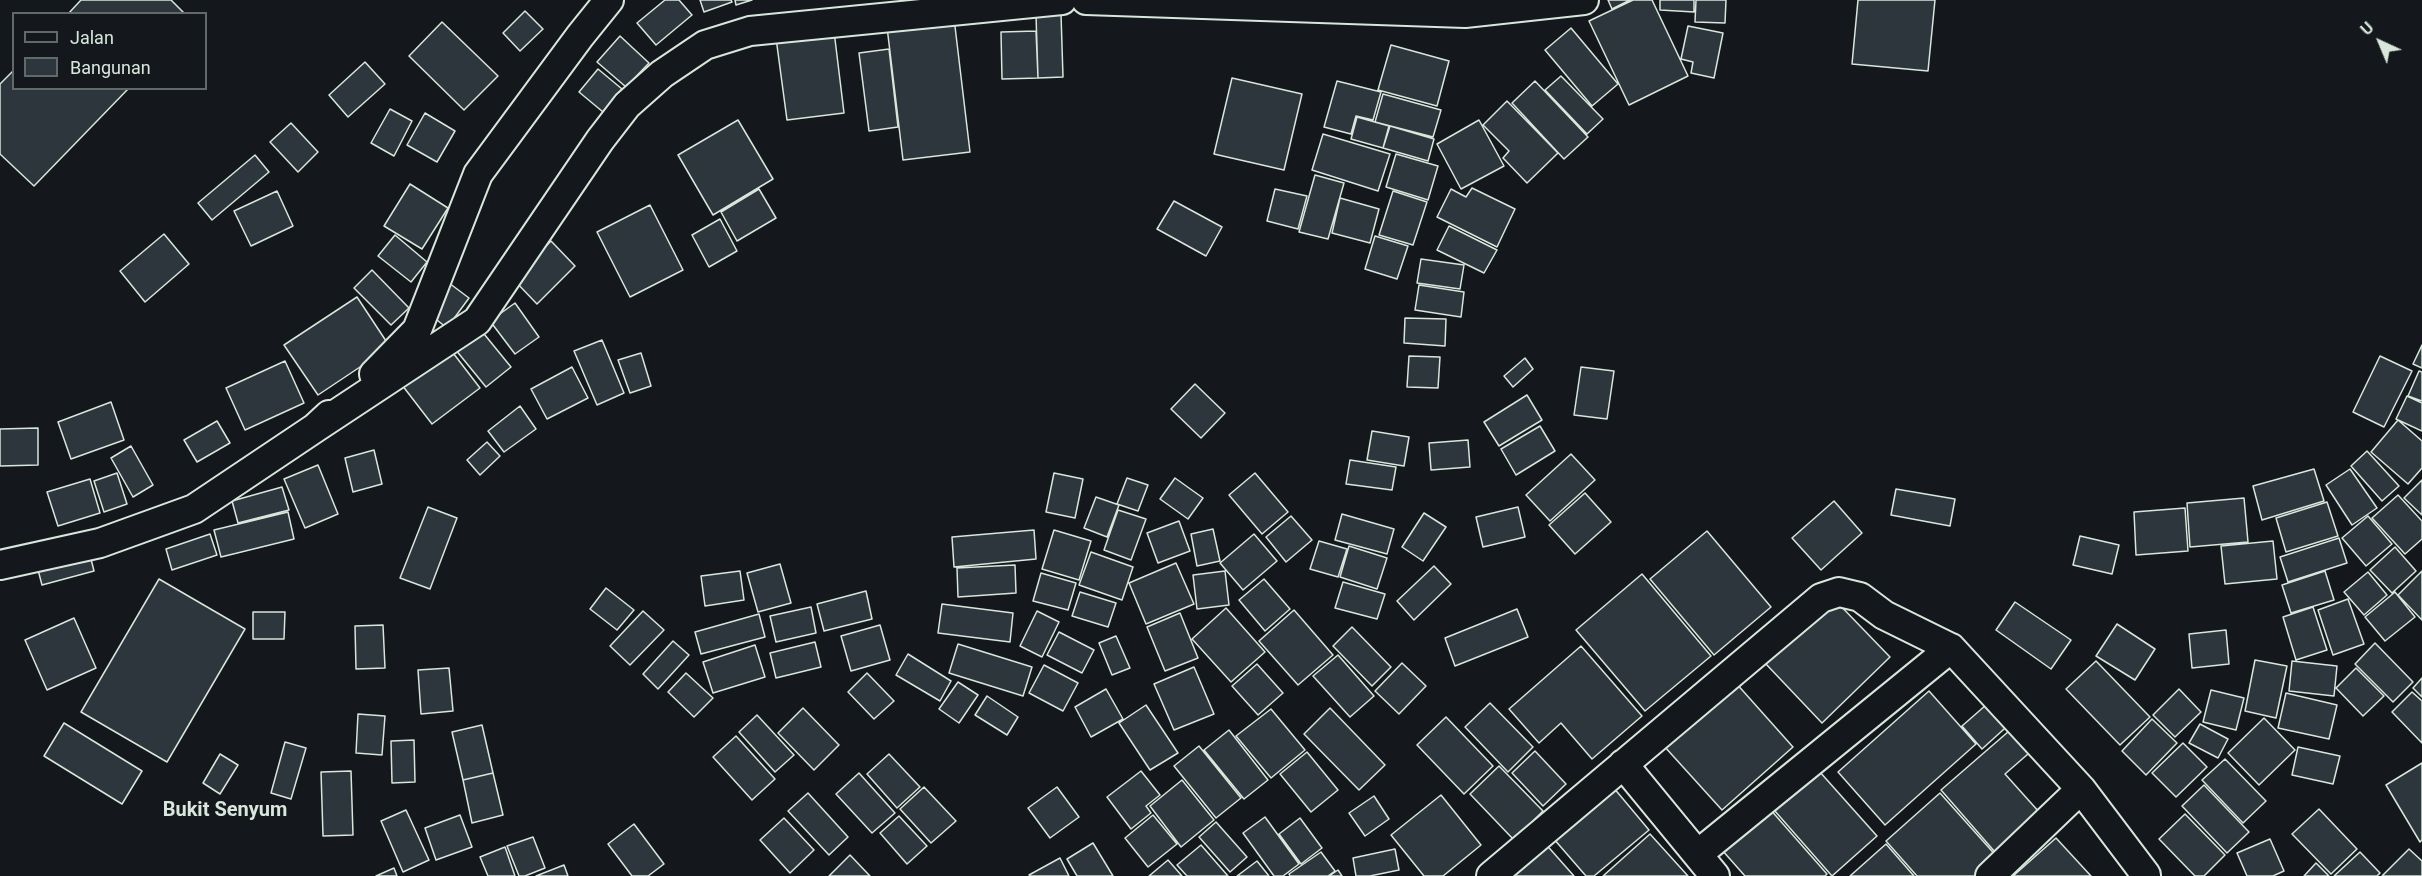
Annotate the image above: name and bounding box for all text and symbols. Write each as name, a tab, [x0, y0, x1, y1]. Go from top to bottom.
legend	[12, 12, 207, 90]
north arrow	[2350, 12, 2410, 72]
text: U	[2357, 18, 2378, 39]
text: Jalan	[70, 27, 114, 48]
text: Bangunan	[70, 57, 151, 78]
district label: Bukit Senyum	[163, 799, 287, 823]

